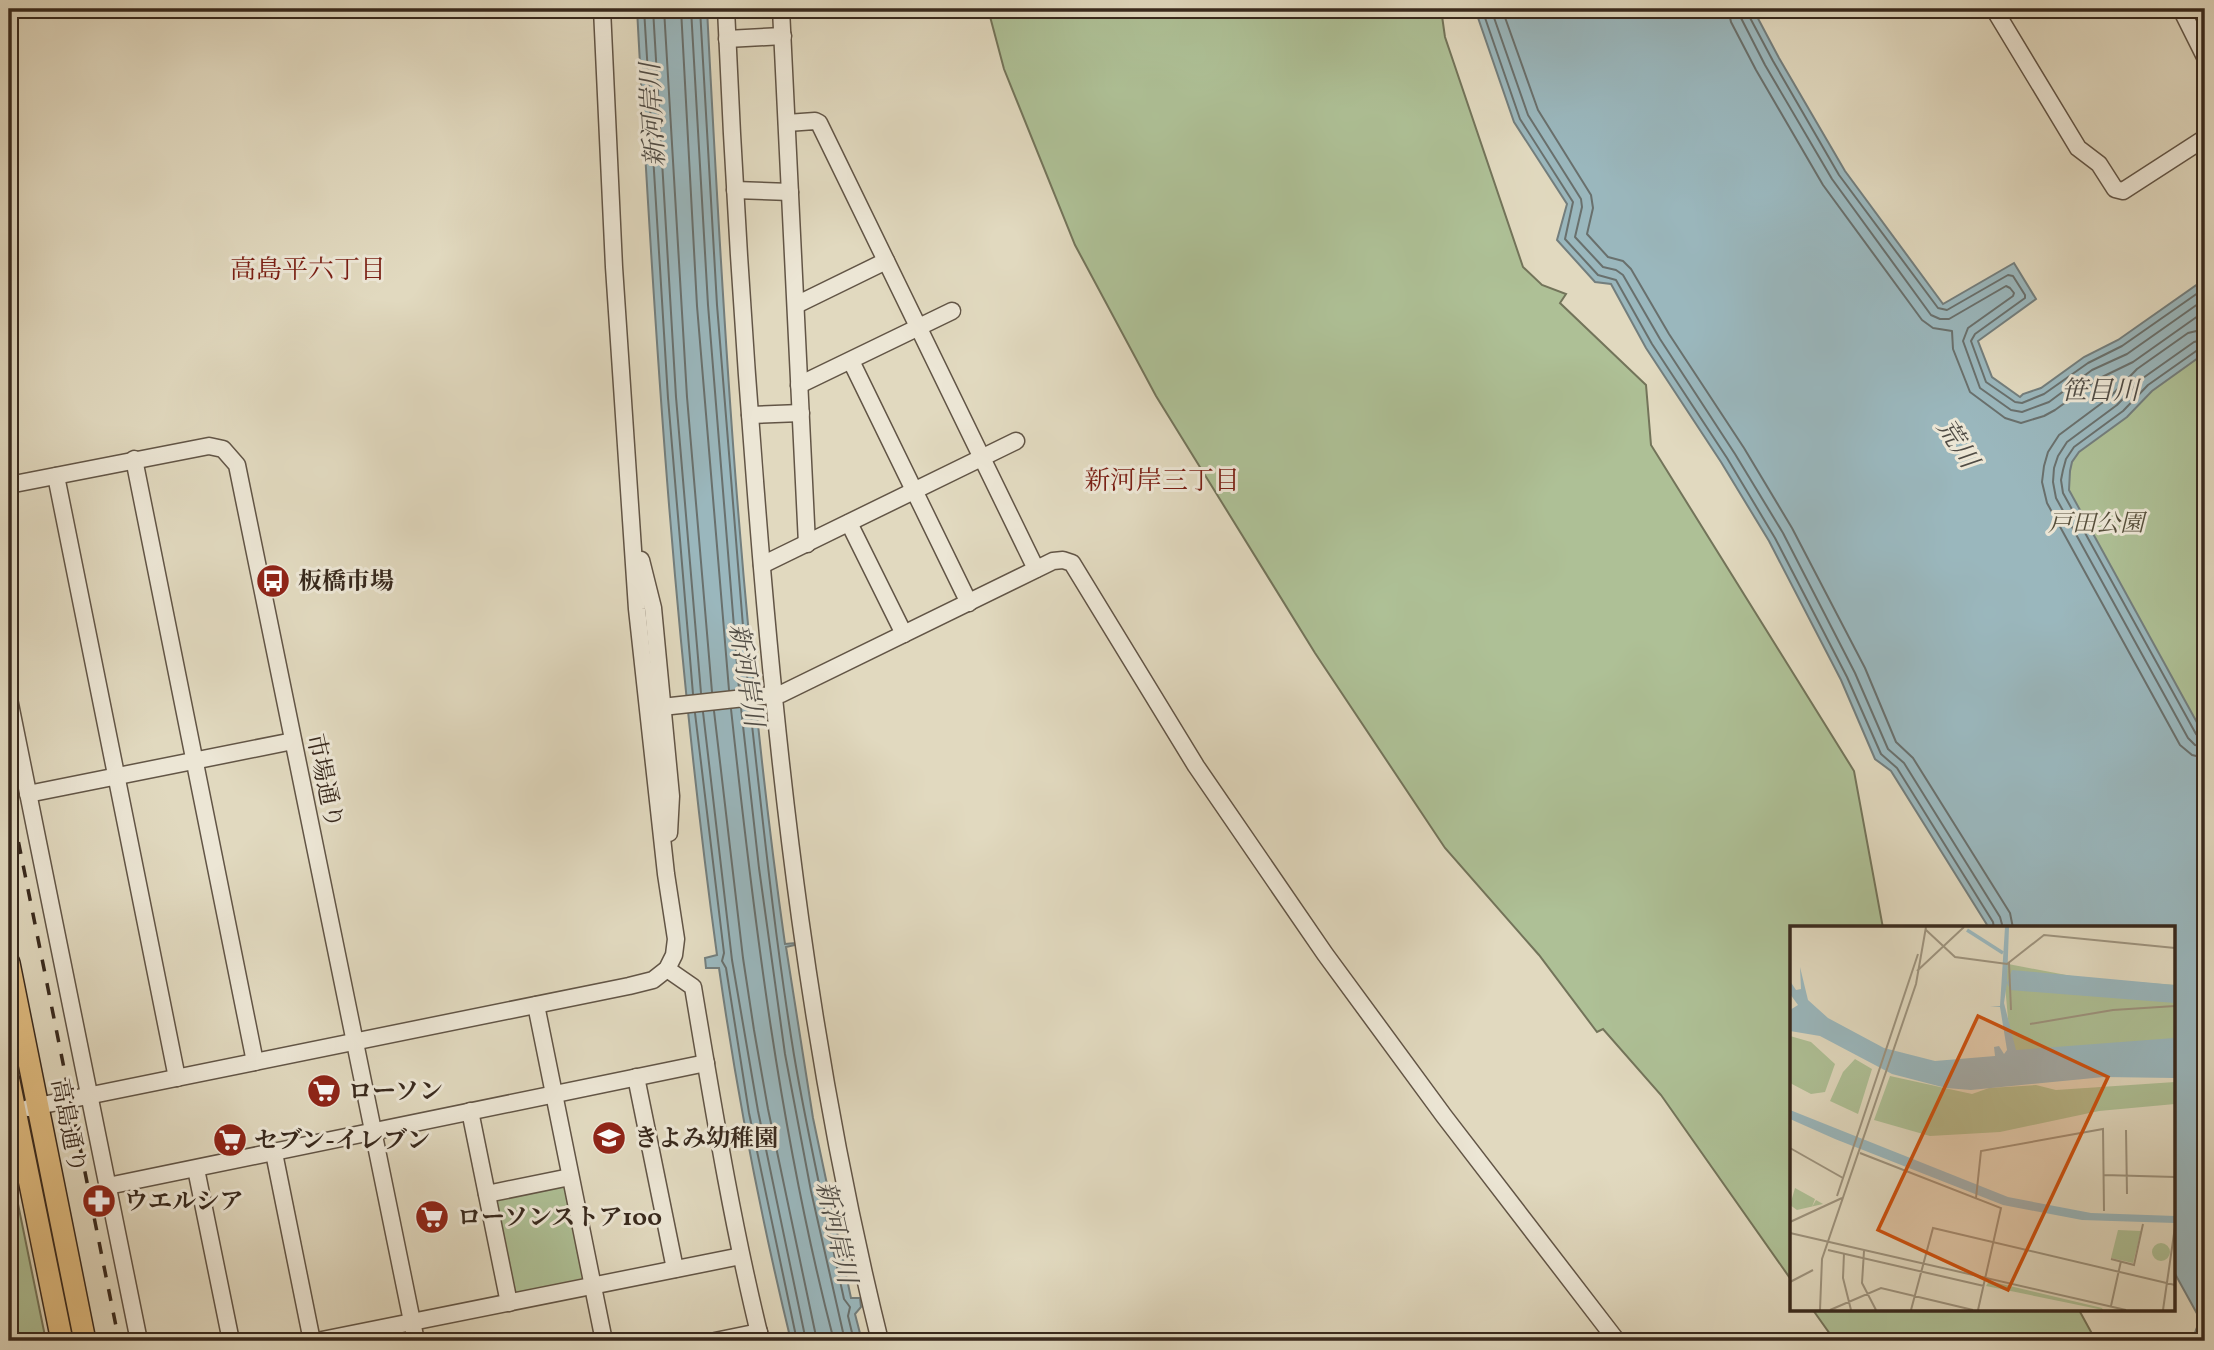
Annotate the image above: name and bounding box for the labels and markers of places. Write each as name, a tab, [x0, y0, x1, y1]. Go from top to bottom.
bus stop icon: 板橋市場	[254, 562, 292, 600]
place label: 板橋市場	[298, 566, 394, 600]
supermarket icon: ローソン	[305, 1072, 343, 1110]
place label: ローソン	[348, 1076, 443, 1110]
school or university icon: きよみ幼稚園	[590, 1119, 628, 1157]
supermarket icon: セブン-イレブン	[211, 1121, 249, 1159]
place label: きよみ幼稚園	[634, 1123, 778, 1157]
place label: セブン-イレブン	[254, 1125, 430, 1159]
pharmacy icon: ウエルシア	[80, 1182, 118, 1220]
place label: ウエルシア	[124, 1186, 243, 1220]
supermarket icon: ローソンストア100	[413, 1198, 451, 1236]
place label: ローソンストア100	[457, 1202, 662, 1236]

